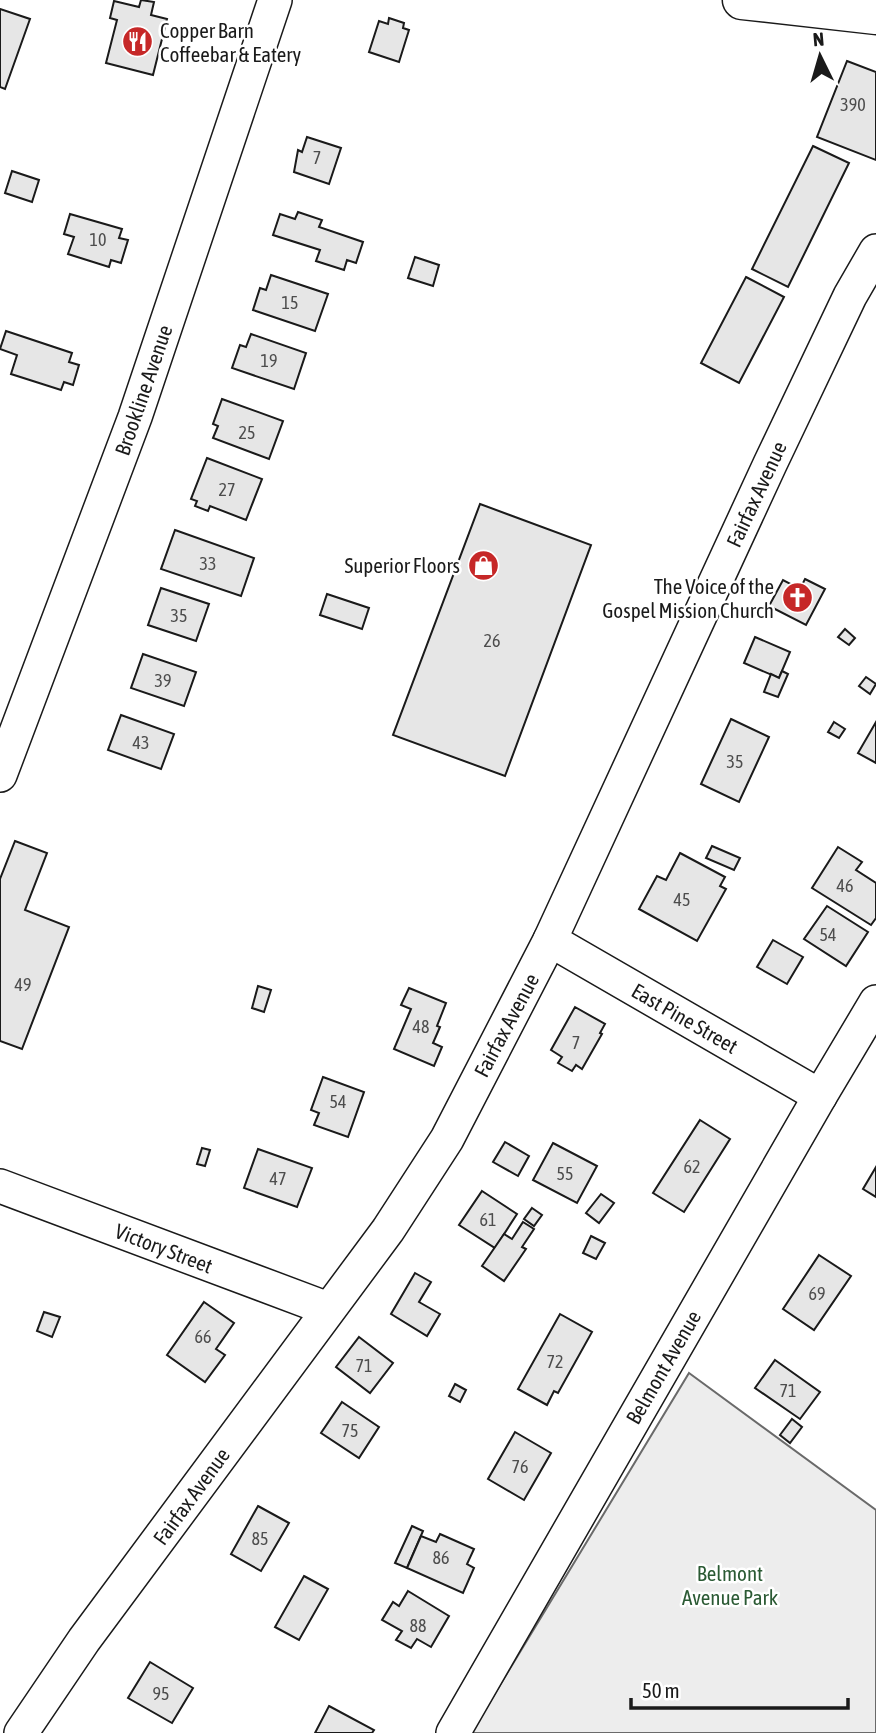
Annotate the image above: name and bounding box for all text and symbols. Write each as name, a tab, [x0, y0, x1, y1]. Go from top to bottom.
place label: Copper Barn Coffeebar & Eatery	[160, 18, 302, 66]
north arrow	[785, 21, 855, 91]
restaurant icon: Copper Barn Coffeebar & Eatery	[120, 25, 154, 59]
text: N	[812, 28, 825, 51]
house number: 390	[840, 94, 866, 115]
house number: 7	[313, 147, 321, 168]
house number: 10	[90, 229, 106, 250]
house number: 15	[282, 292, 298, 313]
street label: Brookline Avenue	[109, 322, 177, 458]
house number: 19	[261, 350, 277, 371]
house number: 25	[239, 422, 255, 443]
street label: Fairfax Avenue	[721, 437, 791, 551]
house number: 27	[219, 479, 235, 500]
shop icon: Superior Floors	[466, 548, 500, 582]
house number: 33	[200, 553, 216, 574]
place label: Superior Floors	[344, 553, 460, 577]
place label: The Voice of the Gospel Mission Church	[602, 574, 774, 622]
church icon: The Voice of the Gospel Mission Church	[780, 581, 814, 615]
house number: 35	[171, 605, 187, 626]
house number: 26	[484, 630, 500, 651]
house number: 39	[155, 670, 171, 691]
house number: 43	[133, 732, 149, 753]
house number: 35	[727, 751, 743, 772]
house number: 46	[837, 875, 853, 896]
house number: 45	[674, 889, 690, 910]
house number: 54	[820, 924, 836, 945]
street label: Fairfax Avenue	[469, 969, 543, 1081]
house number: 49	[15, 974, 31, 995]
street label: East Pine Street	[628, 978, 742, 1058]
house number: 48	[413, 1016, 429, 1037]
house number: 7	[572, 1032, 580, 1053]
house number: 54	[330, 1091, 346, 1112]
house number: 62	[684, 1156, 700, 1177]
house number: 55	[557, 1163, 573, 1184]
house number: 47	[270, 1168, 286, 1189]
house number: 61	[480, 1209, 496, 1230]
street label: Victory Street	[112, 1218, 216, 1278]
house number: 69	[809, 1283, 825, 1304]
street label: Belmont Avenue	[621, 1306, 705, 1428]
house number: 66	[195, 1326, 211, 1347]
house number: 72	[547, 1351, 563, 1372]
house number: 71	[356, 1355, 372, 1376]
house number: 71	[780, 1380, 796, 1401]
house number: 75	[342, 1420, 358, 1441]
street label: Fairfax Avenue	[148, 1443, 234, 1549]
house number: 76	[512, 1456, 528, 1477]
house number: 85	[252, 1528, 268, 1549]
house number: 86	[433, 1547, 449, 1568]
park label: Belmont Avenue Park	[682, 1561, 778, 1609]
house number: 88	[410, 1615, 426, 1636]
scale bar	[631, 1666, 848, 1710]
text: 50 m	[642, 1678, 680, 1702]
house number: 95	[153, 1683, 169, 1704]

